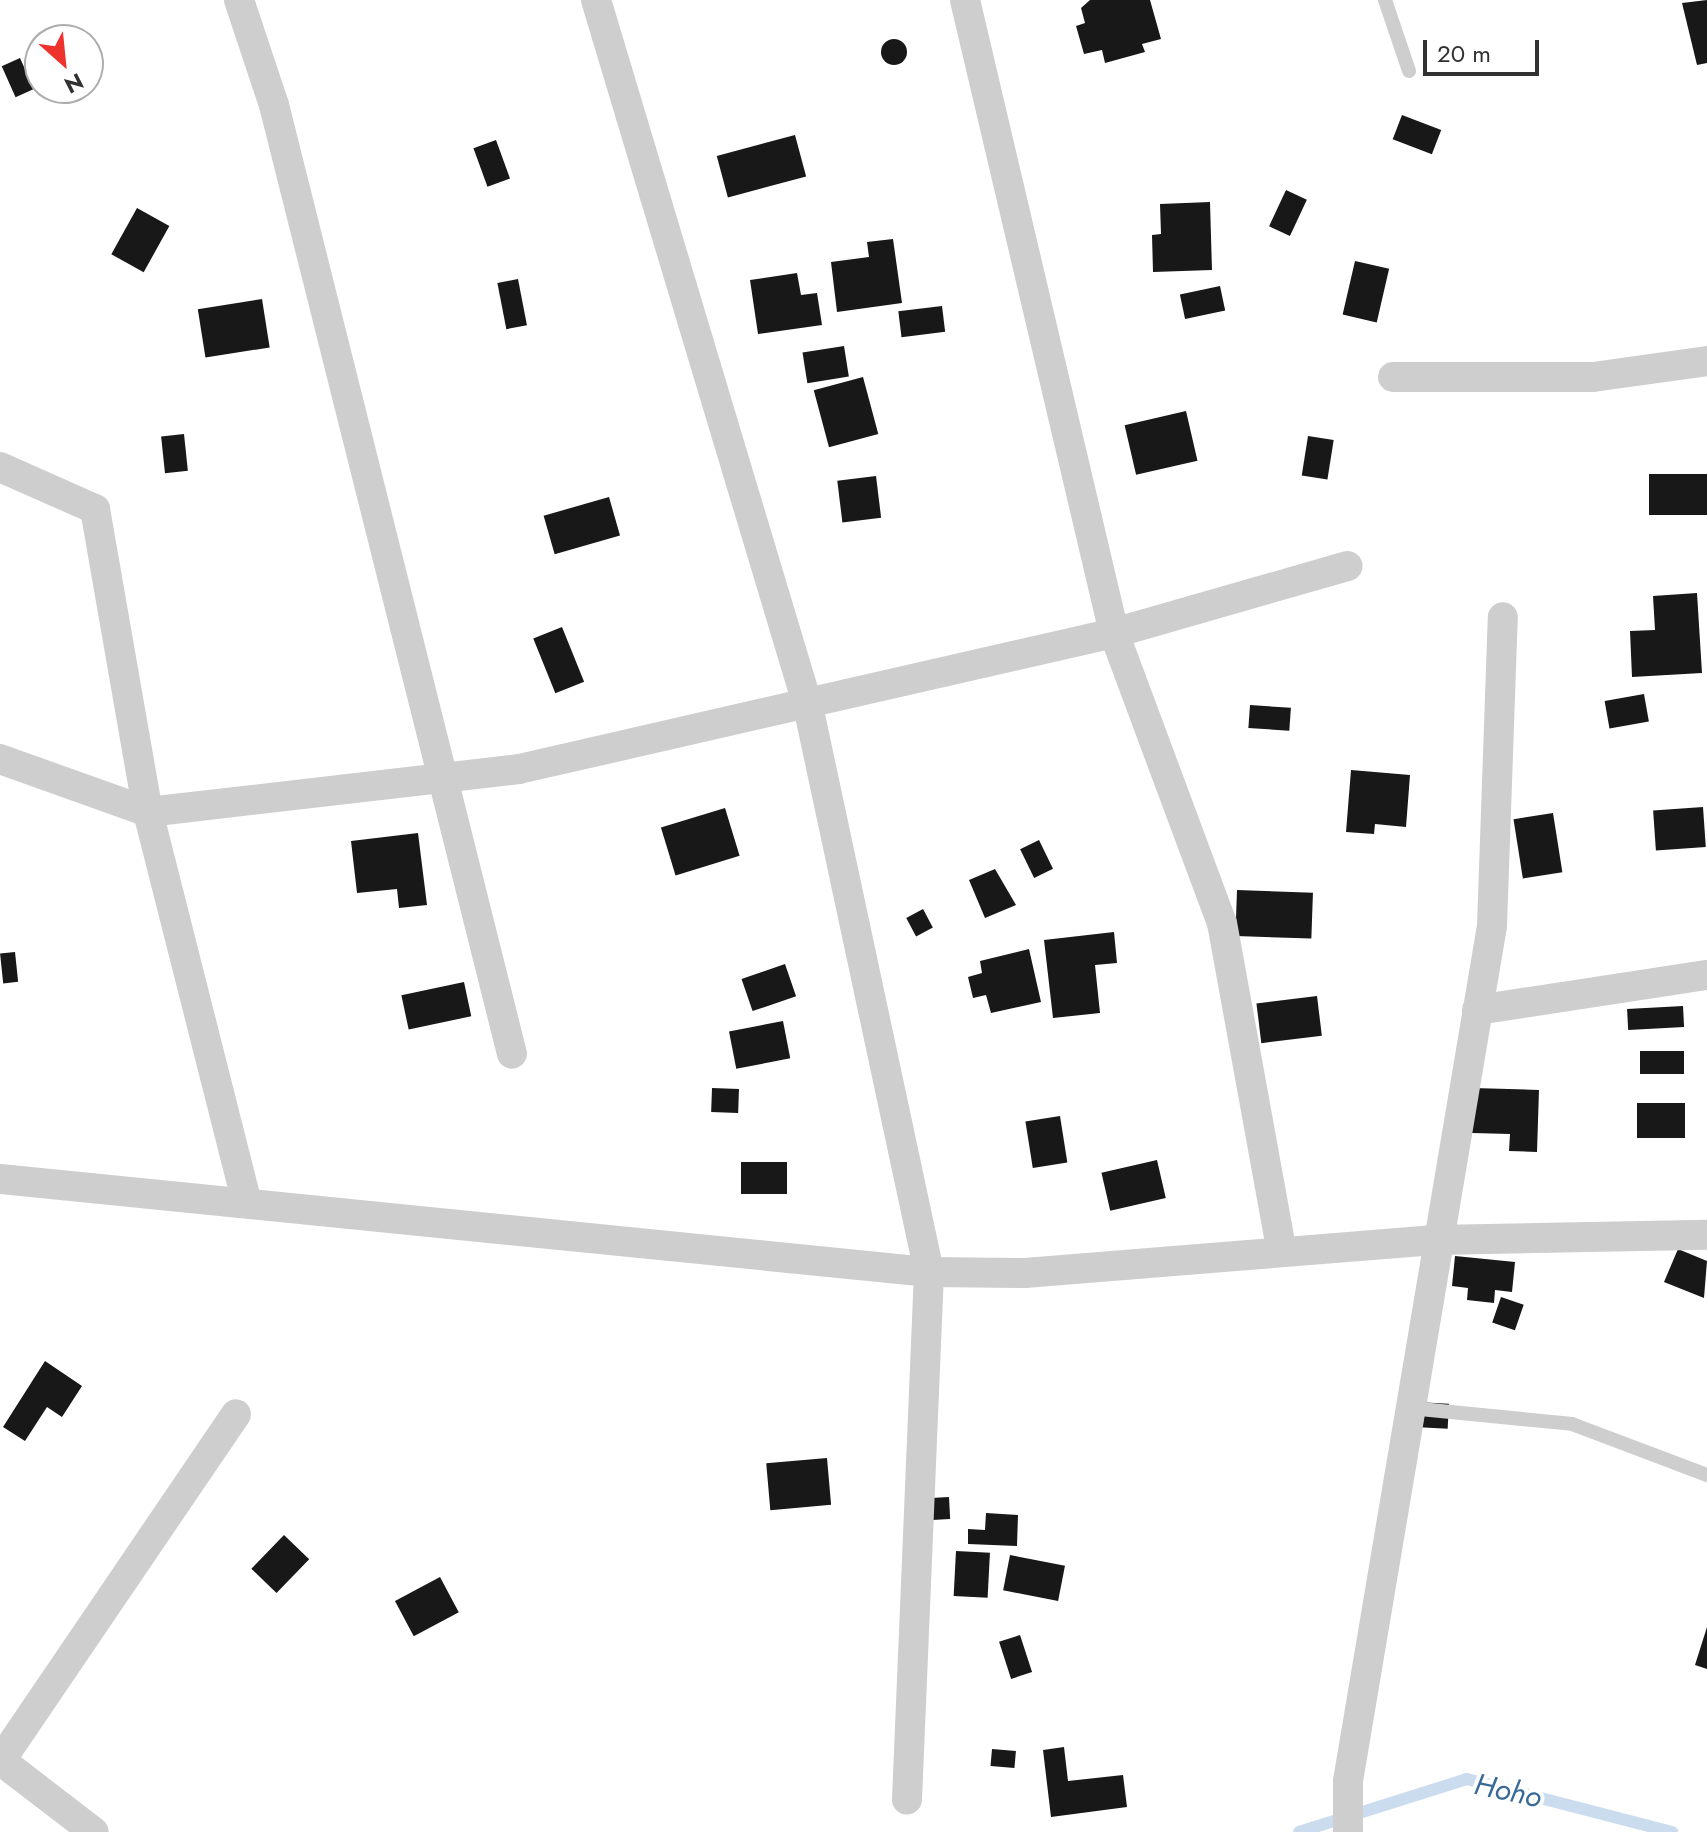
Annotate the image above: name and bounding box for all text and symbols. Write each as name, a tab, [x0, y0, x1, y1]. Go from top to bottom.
north arrow	[24, 24, 104, 104]
scale bar	[1427, 24, 1543, 74]
text: 20 m	[1437, 36, 1491, 71]
text: N	[59, 65, 89, 102]
water label: Hoho	[1471, 1766, 1545, 1816]

